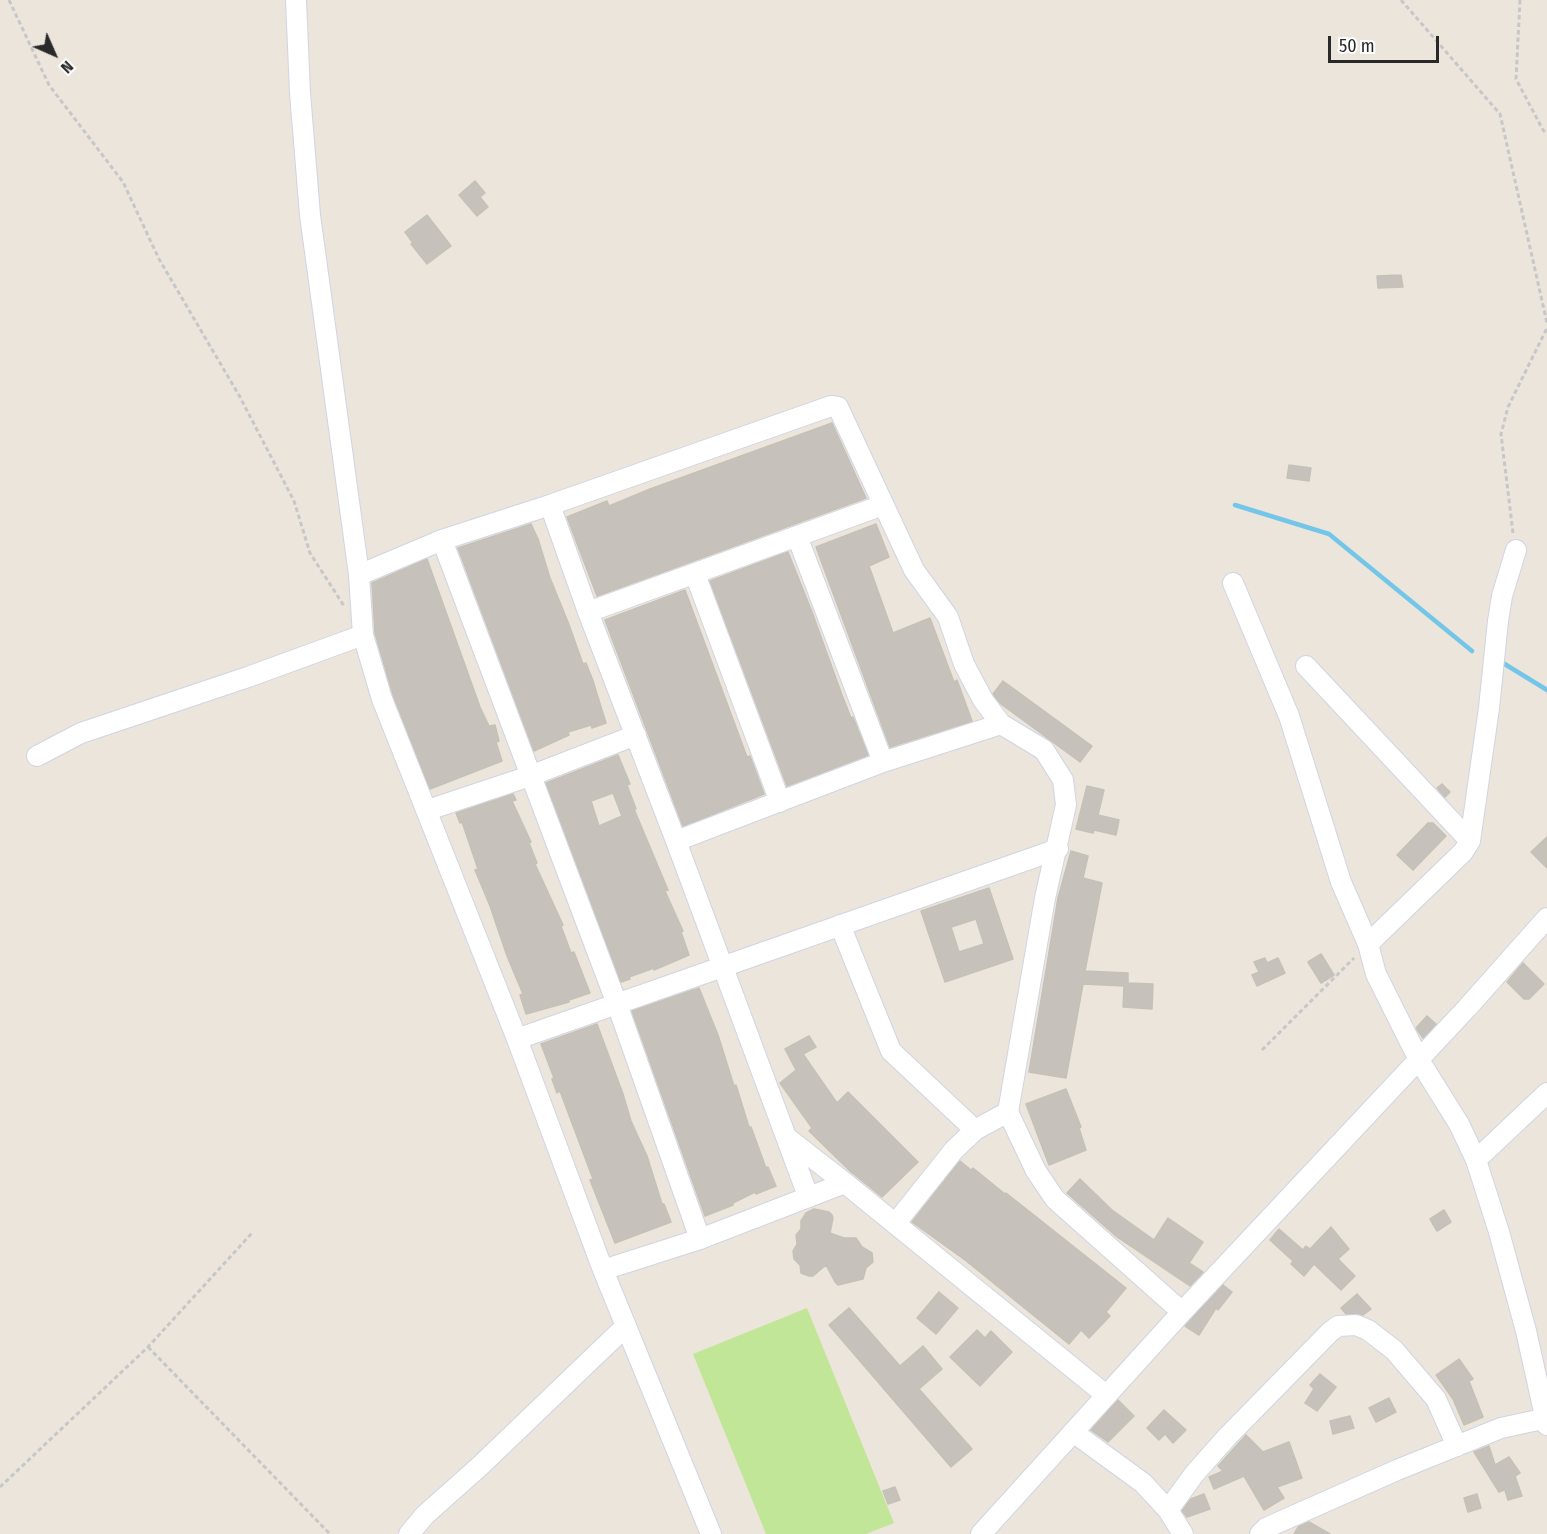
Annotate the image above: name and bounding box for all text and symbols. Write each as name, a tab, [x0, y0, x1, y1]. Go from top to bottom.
north arrow	[24, 24, 84, 84]
scale bar	[1331, 24, 1442, 62]
text: 50 m	[1339, 35, 1375, 57]
text: N	[57, 57, 77, 77]

